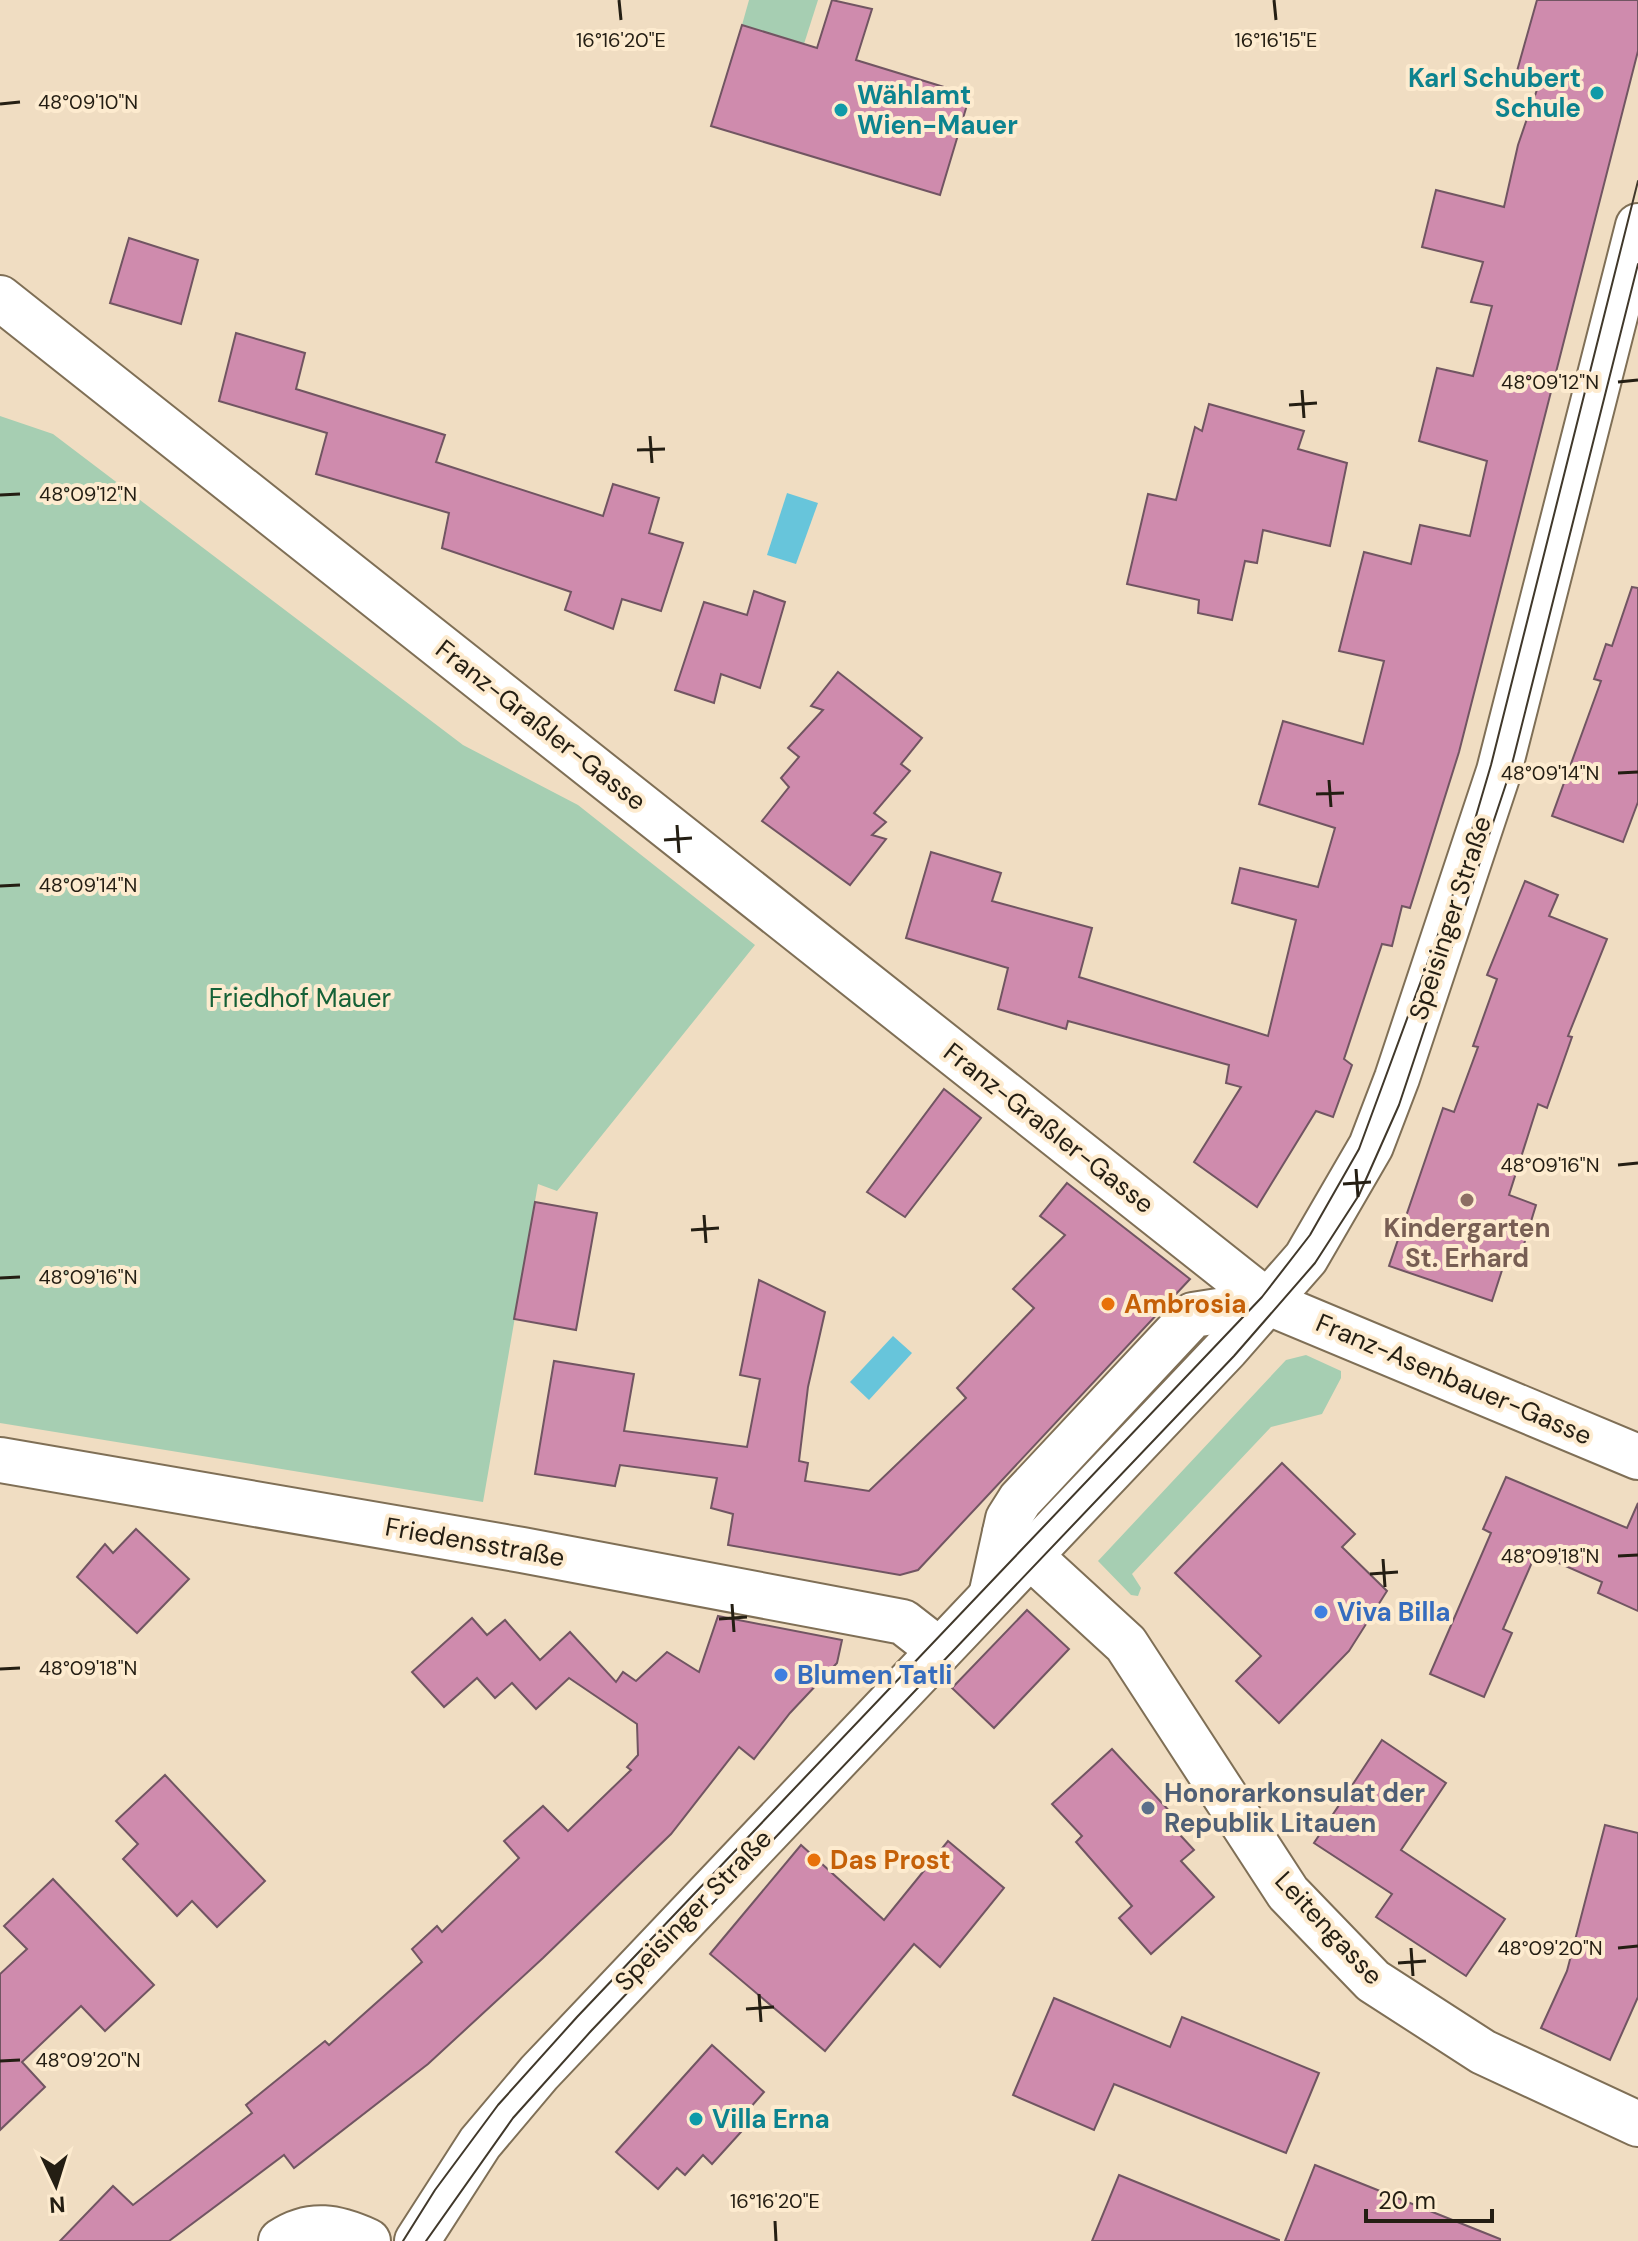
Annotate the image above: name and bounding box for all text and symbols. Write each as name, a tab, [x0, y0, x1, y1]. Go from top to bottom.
text: 16°16'20"E	[576, 27, 666, 53]
text: 16°16'15"E	[1235, 27, 1317, 53]
place label: Karl Schubert Schule	[1408, 61, 1581, 125]
place label: Wählamt Wien-Mauer	[857, 78, 1018, 142]
marker: Karl Schubert Schule	[1588, 84, 1606, 102]
text: 48°09'10"N	[38, 89, 138, 115]
marker: Wählamt Wien-Mauer	[832, 101, 850, 119]
text: 48°09'12"N	[1501, 369, 1599, 395]
text: 48°09'12"N	[39, 481, 137, 507]
street label: Franz-Graßler-Gasse	[429, 632, 653, 818]
text: 48°09'14"N	[1501, 760, 1599, 786]
street label: Speisinger Straße	[1401, 812, 1499, 1024]
text: 48°09'14"N	[39, 872, 137, 898]
park label: Friedhof Mauer	[209, 981, 391, 1015]
street label: Franz-Graßler-Gasse	[937, 1035, 1161, 1221]
text: 48°09'16"N	[1500, 1152, 1600, 1178]
marker: Kindergarten St. Erhard	[1458, 1191, 1476, 1209]
place label: Kindergarten St. Erhard	[1383, 1211, 1551, 1275]
text: 48°09'16"N	[38, 1264, 138, 1290]
place label: Ambrosia	[1124, 1287, 1246, 1321]
marker: Ambrosia	[1099, 1295, 1117, 1313]
street label: Franz-Asenbauer-Gasse	[1311, 1305, 1597, 1453]
street label: Friedensstraße	[383, 1509, 567, 1575]
text: 48°09'18"N	[1501, 1543, 1599, 1569]
place label: Viva Billa	[1337, 1595, 1451, 1629]
marker: Viva Billa	[1312, 1603, 1330, 1621]
text: 48°09'18"N	[39, 1655, 137, 1681]
place label: Blumen Tatli	[797, 1658, 953, 1692]
marker: Blumen Tatli	[772, 1666, 790, 1684]
place label: Honorarkonsulat der Republik Litauen	[1164, 1776, 1426, 1840]
marker: Honorarkonsulat der Republik Litauen	[1139, 1799, 1157, 1817]
street label: Speisinger Straße	[607, 1822, 779, 1998]
place label: Das Prost	[830, 1843, 951, 1877]
marker: Das Prost	[805, 1851, 823, 1869]
street label: Leitengasse	[1268, 1864, 1390, 1992]
text: 48°09'20"N	[1497, 1935, 1603, 1961]
text: 48°09'20"N	[35, 2047, 141, 2073]
place label: Villa Erna	[712, 2102, 830, 2136]
marker: Villa Erna	[687, 2110, 705, 2128]
north arrow	[16, 2145, 96, 2225]
scale bar	[1366, 2173, 1492, 2223]
text: 20 m	[1378, 2185, 1436, 2216]
text: 16°16'20"E	[730, 2188, 820, 2214]
text: N	[48, 2189, 66, 2219]

